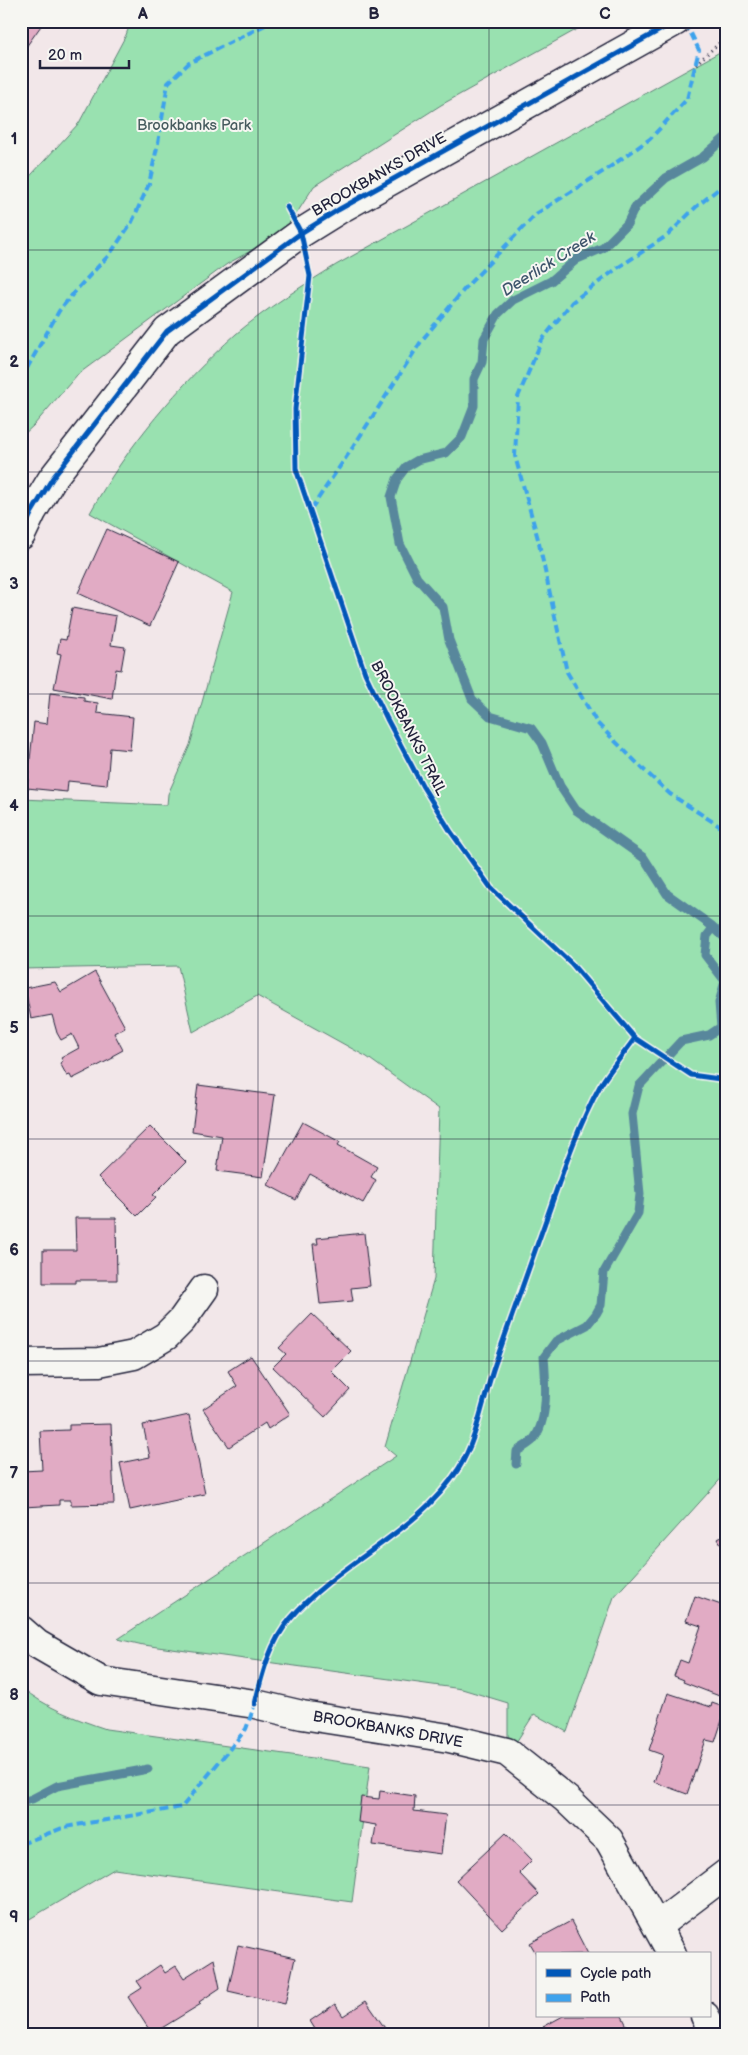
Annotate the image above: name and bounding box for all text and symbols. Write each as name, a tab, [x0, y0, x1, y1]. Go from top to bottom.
text: A	[137, 5, 148, 24]
text: B	[368, 5, 380, 24]
text: C	[599, 5, 611, 24]
scale bar	[40, 38, 129, 70]
text: 20 m	[48, 46, 82, 65]
park label: Brookbanks Park	[137, 116, 252, 135]
street label: BROOKBANKS DRIVE	[309, 128, 450, 221]
text: 1	[11, 130, 17, 149]
water label: Deerlick Creek	[498, 227, 600, 301]
text: 2	[9, 353, 19, 372]
text: 3	[9, 575, 19, 594]
street label: BROOKBANKS TRAIL	[366, 658, 451, 799]
text: 4	[9, 797, 19, 816]
text: 5	[9, 1019, 19, 1038]
text: 6	[9, 1241, 19, 1260]
text: 7	[10, 1464, 19, 1483]
text: 8	[9, 1686, 19, 1705]
street label: BROOKBANKS DRIVE	[311, 1707, 465, 1752]
text: 9	[9, 1908, 19, 1927]
legend	[536, 1952, 710, 2018]
text: Cycle path	[580, 1964, 651, 1983]
text: Path	[580, 1988, 610, 2007]

